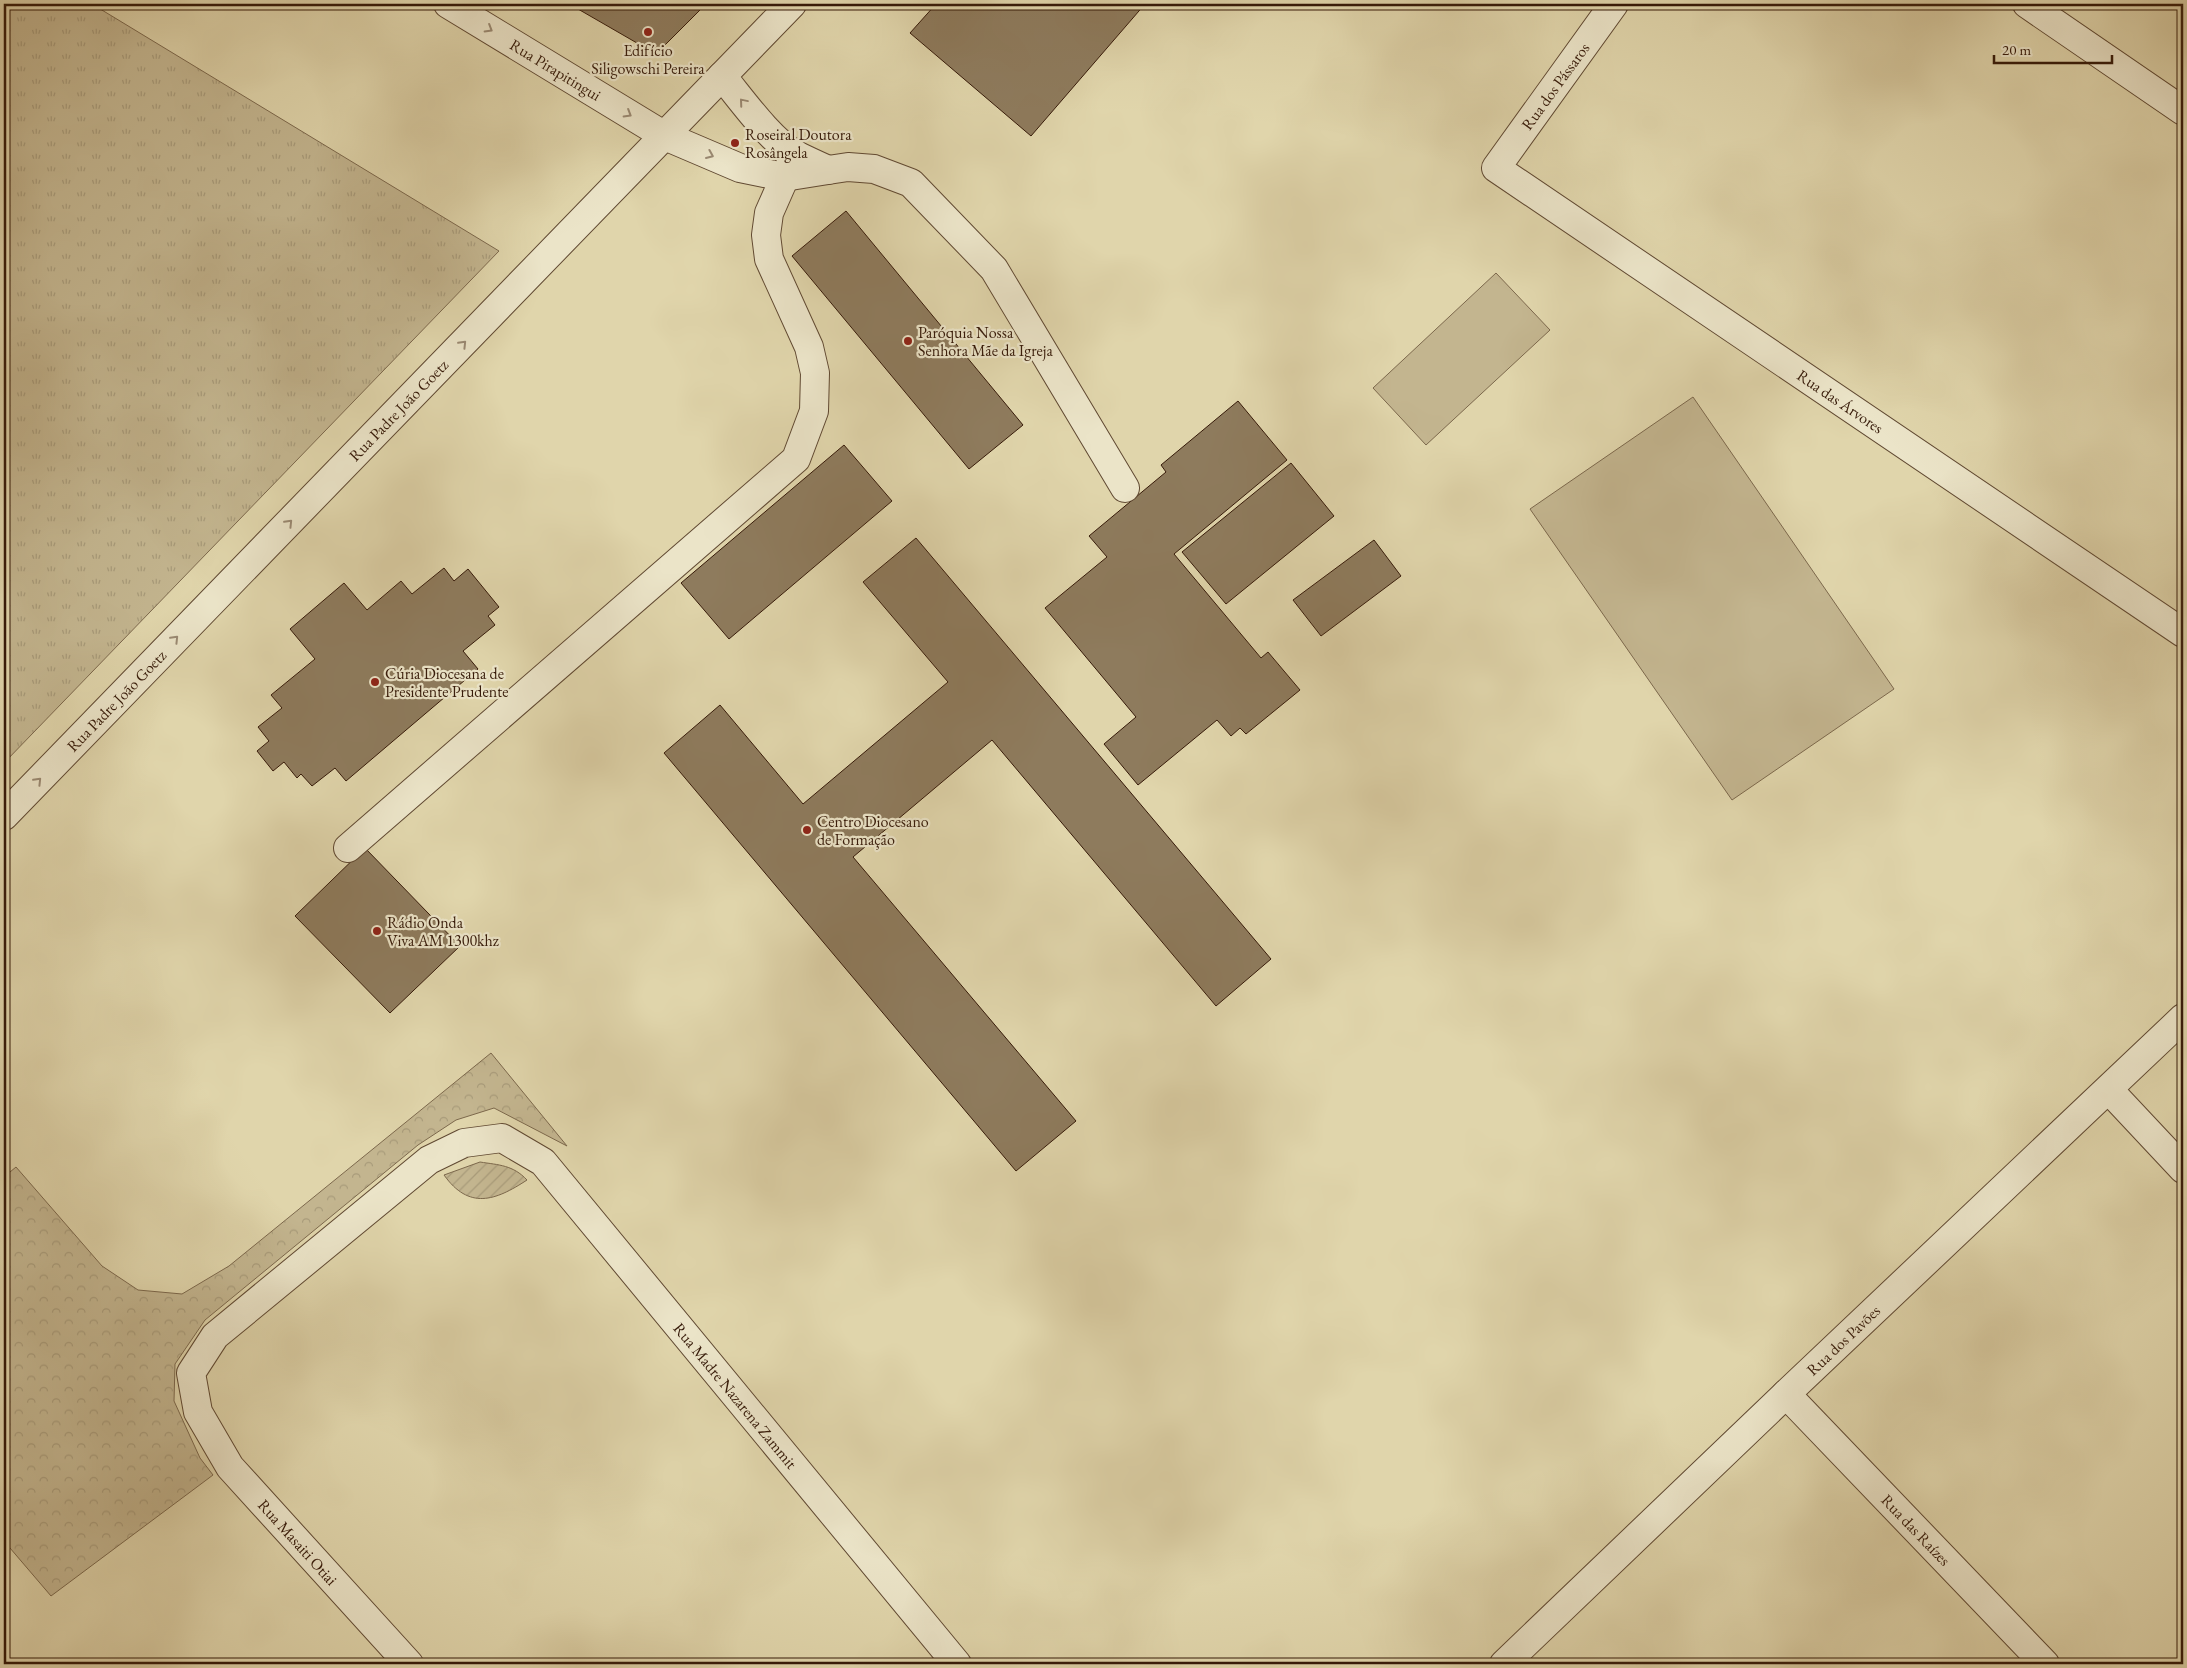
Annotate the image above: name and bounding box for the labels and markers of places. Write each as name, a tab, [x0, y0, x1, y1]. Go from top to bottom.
marker: Edifício Siligowschi Pereira	[642, 26, 654, 38]
place label: Edifício Siligowschi Pereira	[591, 40, 705, 79]
place label: Roseiral Doutora Rosângela	[745, 124, 852, 163]
marker: Roseiral Doutora Rosângela	[729, 137, 741, 149]
place label: Paróquia Nossa Senhora Mãe da Igreja	[918, 322, 1053, 361]
marker: Paróquia Nossa Senhora Mãe da Igreja	[902, 335, 914, 347]
place label: Cúria Diocesana de Presidente Prudente	[385, 663, 508, 702]
marker: Cúria Diocesana de Presidente Prudente	[369, 676, 381, 688]
place label: Centro Diocesano de Formação	[817, 811, 929, 850]
marker: Centro Diocesano de Formação	[801, 824, 813, 836]
place label: Rádio Onda Viva AM 1300khz	[387, 912, 499, 951]
marker: Rádio Onda Viva AM 1300khz	[371, 925, 383, 937]

